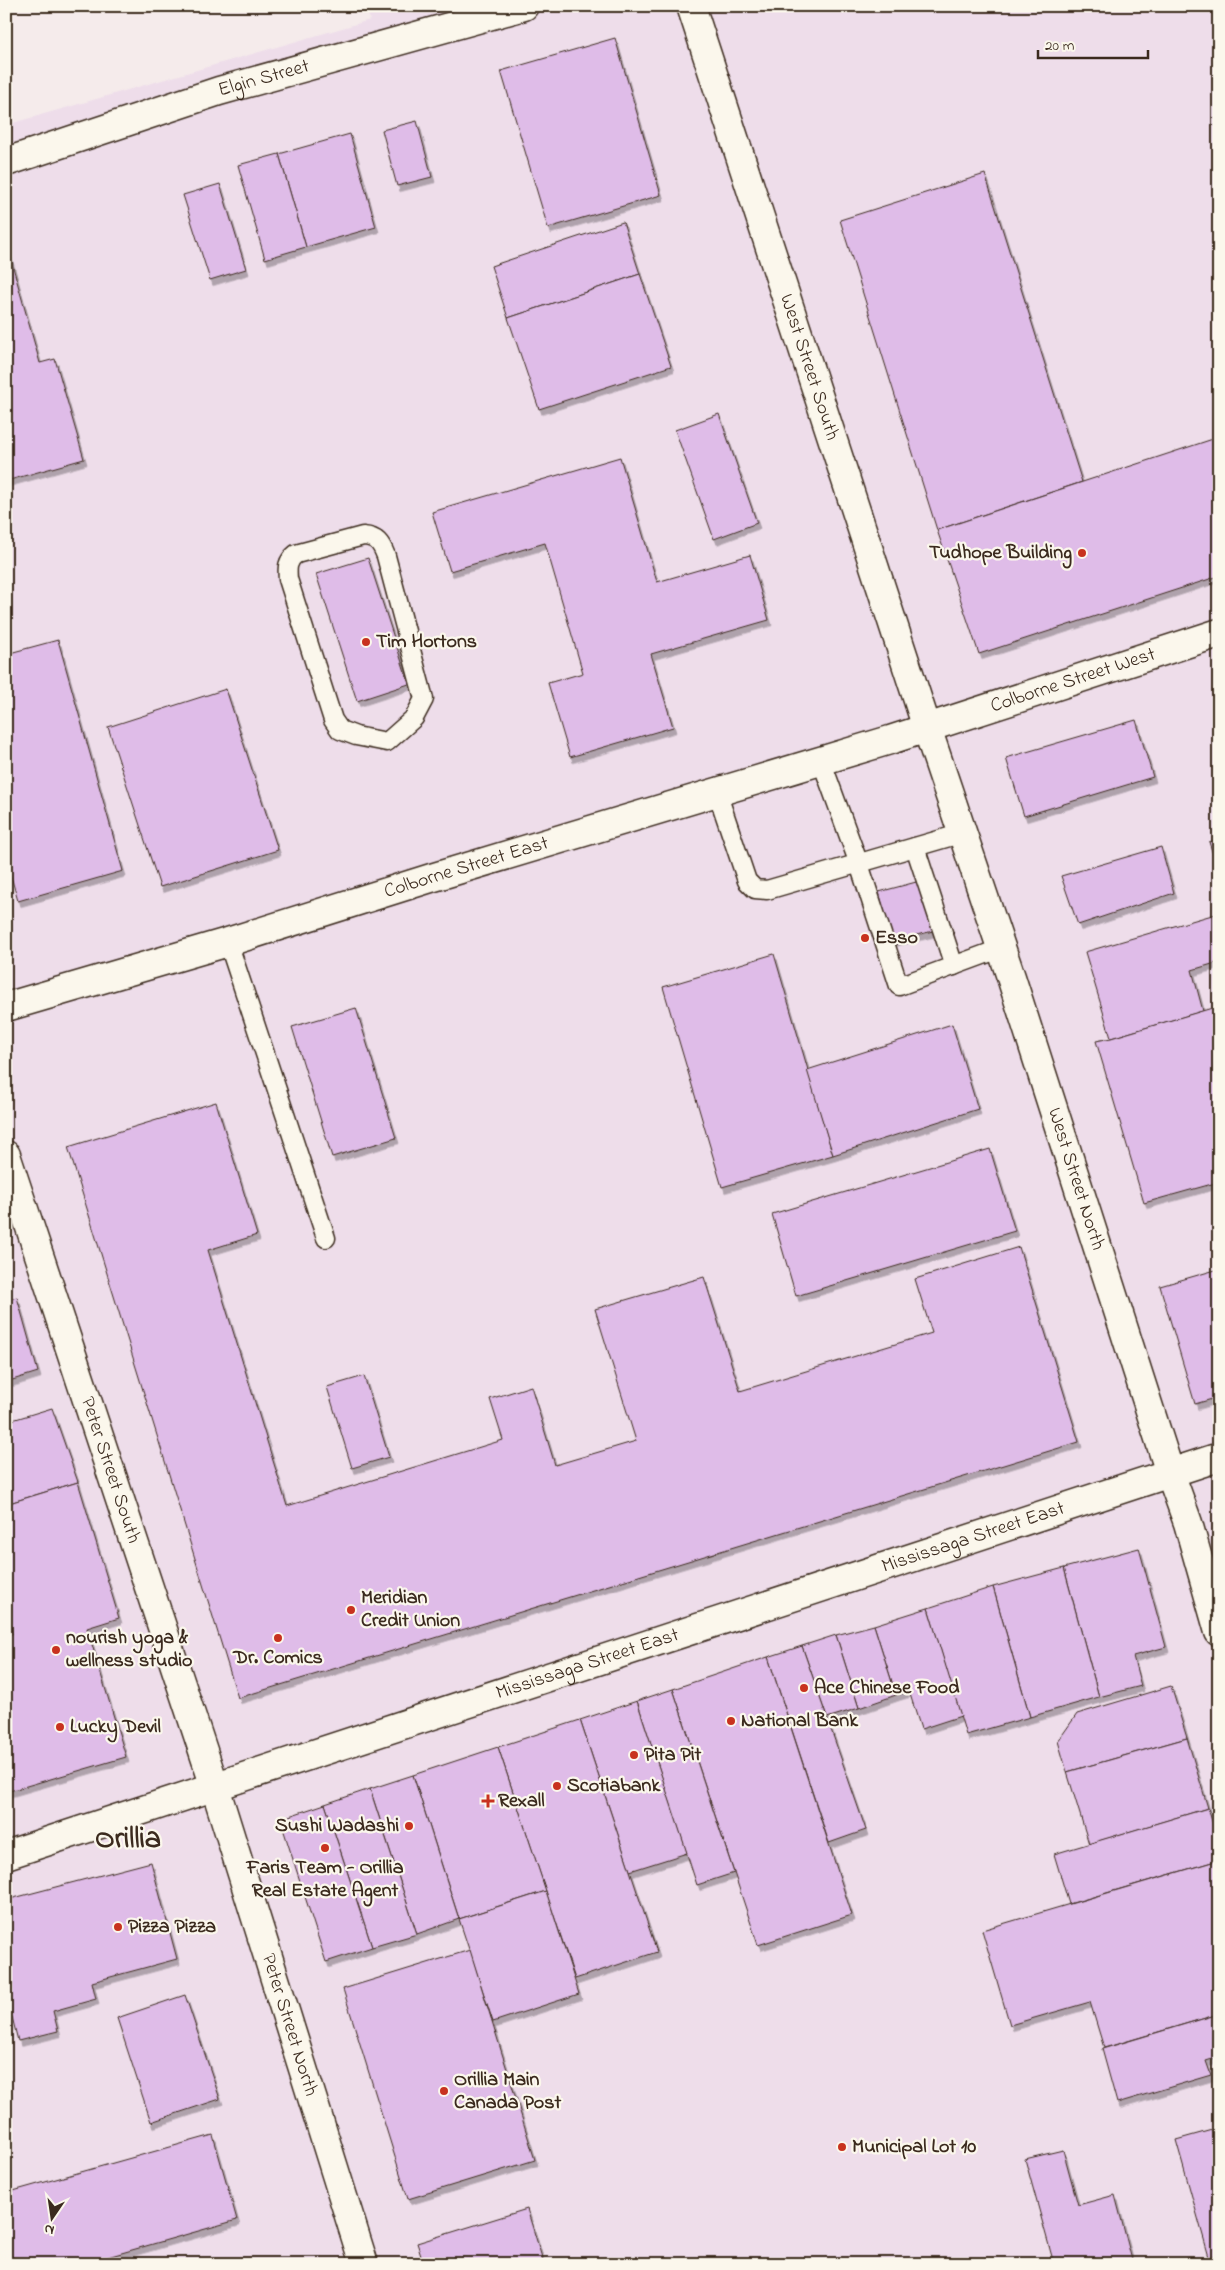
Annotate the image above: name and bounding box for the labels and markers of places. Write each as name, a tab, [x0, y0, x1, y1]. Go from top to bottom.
place label: Tudhope Building	[929, 539, 1072, 569]
marker: Tudhope Building	[1076, 547, 1088, 559]
place label: Tim Hortons	[376, 628, 477, 657]
marker: Tim Hortons	[360, 636, 372, 648]
place label: Esso	[875, 924, 918, 953]
marker: Esso	[859, 932, 871, 944]
place label: Meridian Credit Union	[361, 1584, 460, 1636]
marker: Meridian Credit Union	[345, 1604, 357, 1616]
place label: nourish yoga & wellness studio	[66, 1624, 193, 1676]
marker: Dr. Comics	[272, 1632, 284, 1644]
marker: nourish yoga & wellness studio	[50, 1644, 62, 1656]
place label: Dr. Comics	[232, 1644, 323, 1673]
place label: Ace Chinese Food	[814, 1674, 960, 1703]
marker: Ace Chinese Food	[798, 1682, 810, 1694]
place label: National Bank	[741, 1707, 859, 1736]
place label: Lucky Devil	[70, 1713, 161, 1743]
marker: National Bank	[725, 1715, 737, 1727]
marker: Lucky Devil	[54, 1721, 66, 1733]
place label: Pita Pit	[644, 1741, 701, 1770]
marker: Pita Pit	[628, 1749, 640, 1761]
place label: Scotiabank	[567, 1772, 661, 1801]
marker: Scotiabank	[551, 1780, 563, 1792]
place label: Rexall	[498, 1787, 545, 1816]
marker: Rexall	[482, 1795, 494, 1807]
place label: Sushi Wadashi	[275, 1812, 399, 1841]
marker: Sushi Wadashi	[403, 1820, 415, 1832]
marker: Faris Team - Orillia Real Estate Agent	[319, 1842, 331, 1854]
place label: Faris Team - Orillia Real Estate Agent	[245, 1854, 404, 1907]
place label: Pizza Pizza	[128, 1913, 216, 1942]
marker: Pizza Pizza	[112, 1921, 124, 1933]
place label: Orillia Main Canada Post	[454, 2066, 561, 2118]
marker: Orillia Main Canada Post	[438, 2085, 450, 2097]
place label: Municipal Lot 10	[852, 2133, 976, 2162]
marker: Municipal Lot 10	[836, 2141, 848, 2153]

